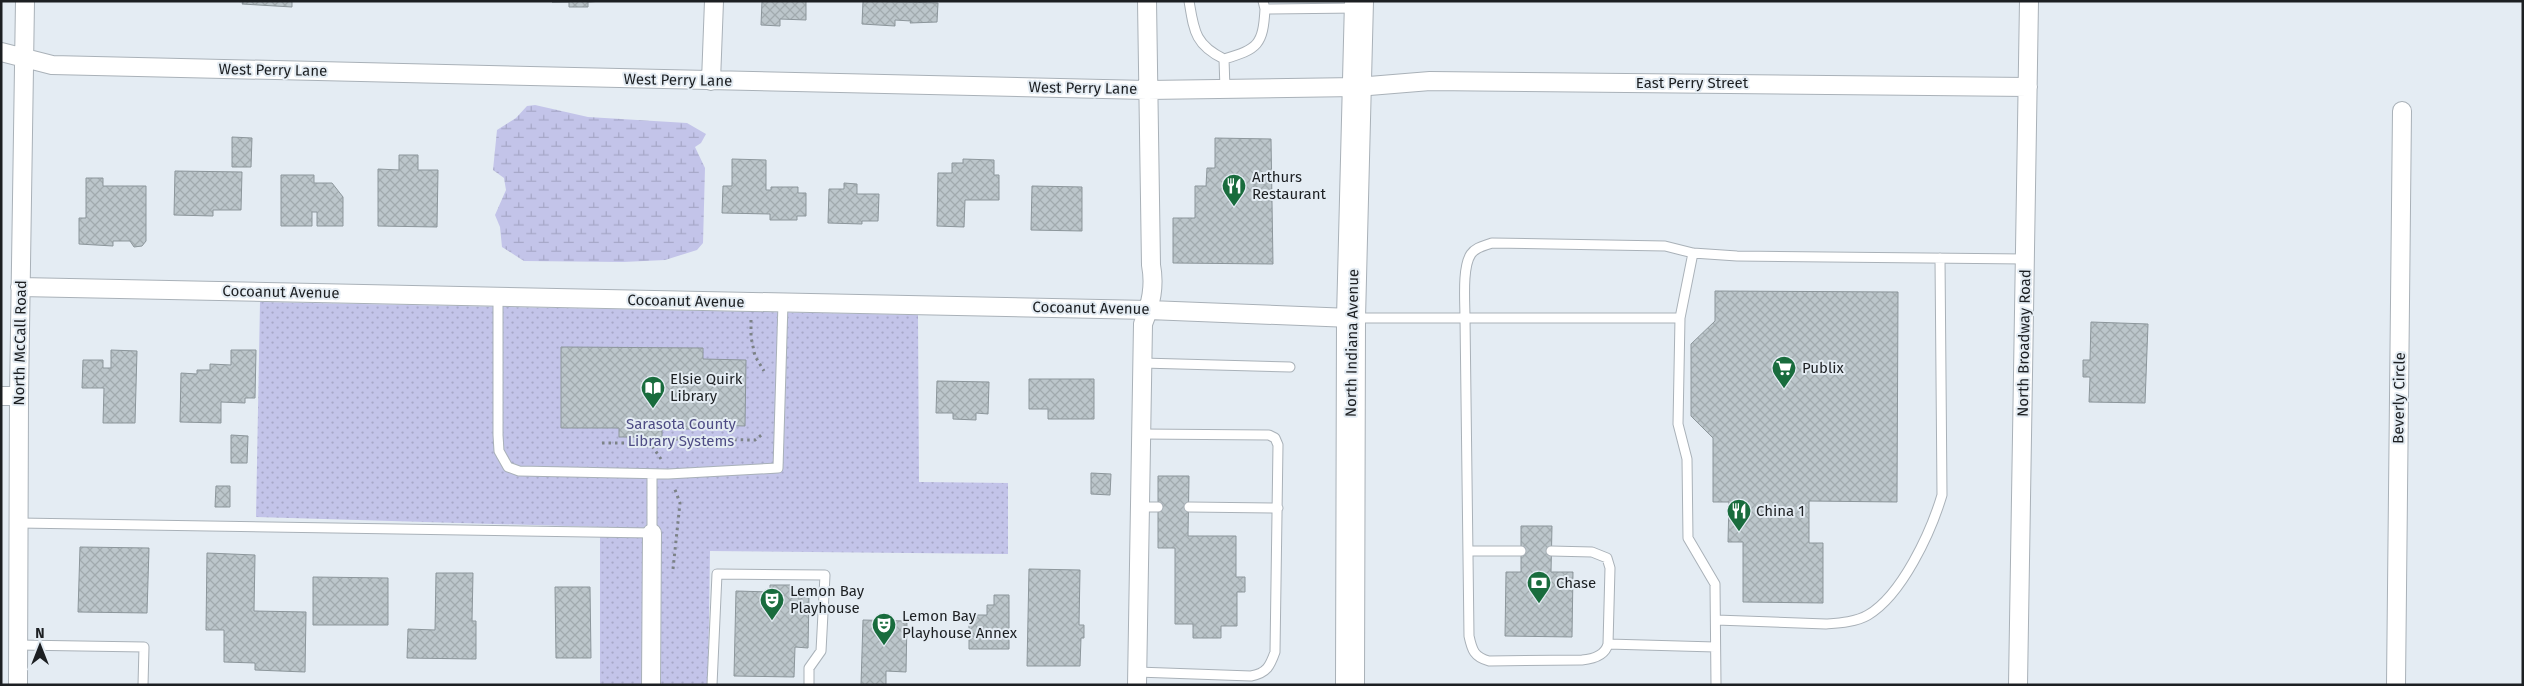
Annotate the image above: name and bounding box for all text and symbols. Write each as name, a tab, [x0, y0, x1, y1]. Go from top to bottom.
street label: West Perry Lane	[219, 60, 327, 80]
street label: West Perry Lane	[624, 70, 732, 90]
street label: East Perry Street	[1636, 74, 1749, 92]
street label: West Perry Lane	[1029, 78, 1137, 98]
place label: Arthurs Restaurant	[1252, 168, 1326, 203]
restaurant icon: Arthurs Restaurant	[1221, 173, 1247, 207]
street label: North Indiana Avenue	[1342, 269, 1362, 417]
street label: North Broadway Road	[2014, 269, 2034, 417]
street label: North McCall Road	[10, 280, 30, 406]
street label: Cocoanut Avenue	[222, 282, 340, 302]
street label: Cocoanut Avenue	[627, 291, 745, 311]
street label: Cocoanut Avenue	[1032, 298, 1150, 318]
street label: Beverly Circle	[2389, 352, 2409, 444]
supermarket icon: Publix	[1771, 355, 1797, 389]
place label: Publix	[1802, 359, 1845, 377]
place label: Elsie Quirk Library	[670, 370, 743, 405]
library icon: Elsie Quirk Library	[640, 375, 666, 409]
park label: Sarasota County Library Systems	[626, 415, 737, 450]
restaurant icon: China 1	[1726, 498, 1752, 532]
place label: China 1	[1756, 502, 1805, 520]
bank icon: Chase	[1526, 570, 1552, 604]
place label: Chase	[1556, 574, 1596, 592]
place label: Lemon Bay Playhouse	[790, 582, 865, 617]
theatre icon: Lemon Bay Playhouse	[759, 587, 785, 621]
place label: Lemon Bay Playhouse Annex	[902, 607, 1018, 642]
theatre icon: Lemon Bay Playhouse Annex	[871, 612, 897, 646]
north arrow	[15, 621, 65, 671]
text: N	[35, 625, 45, 642]

